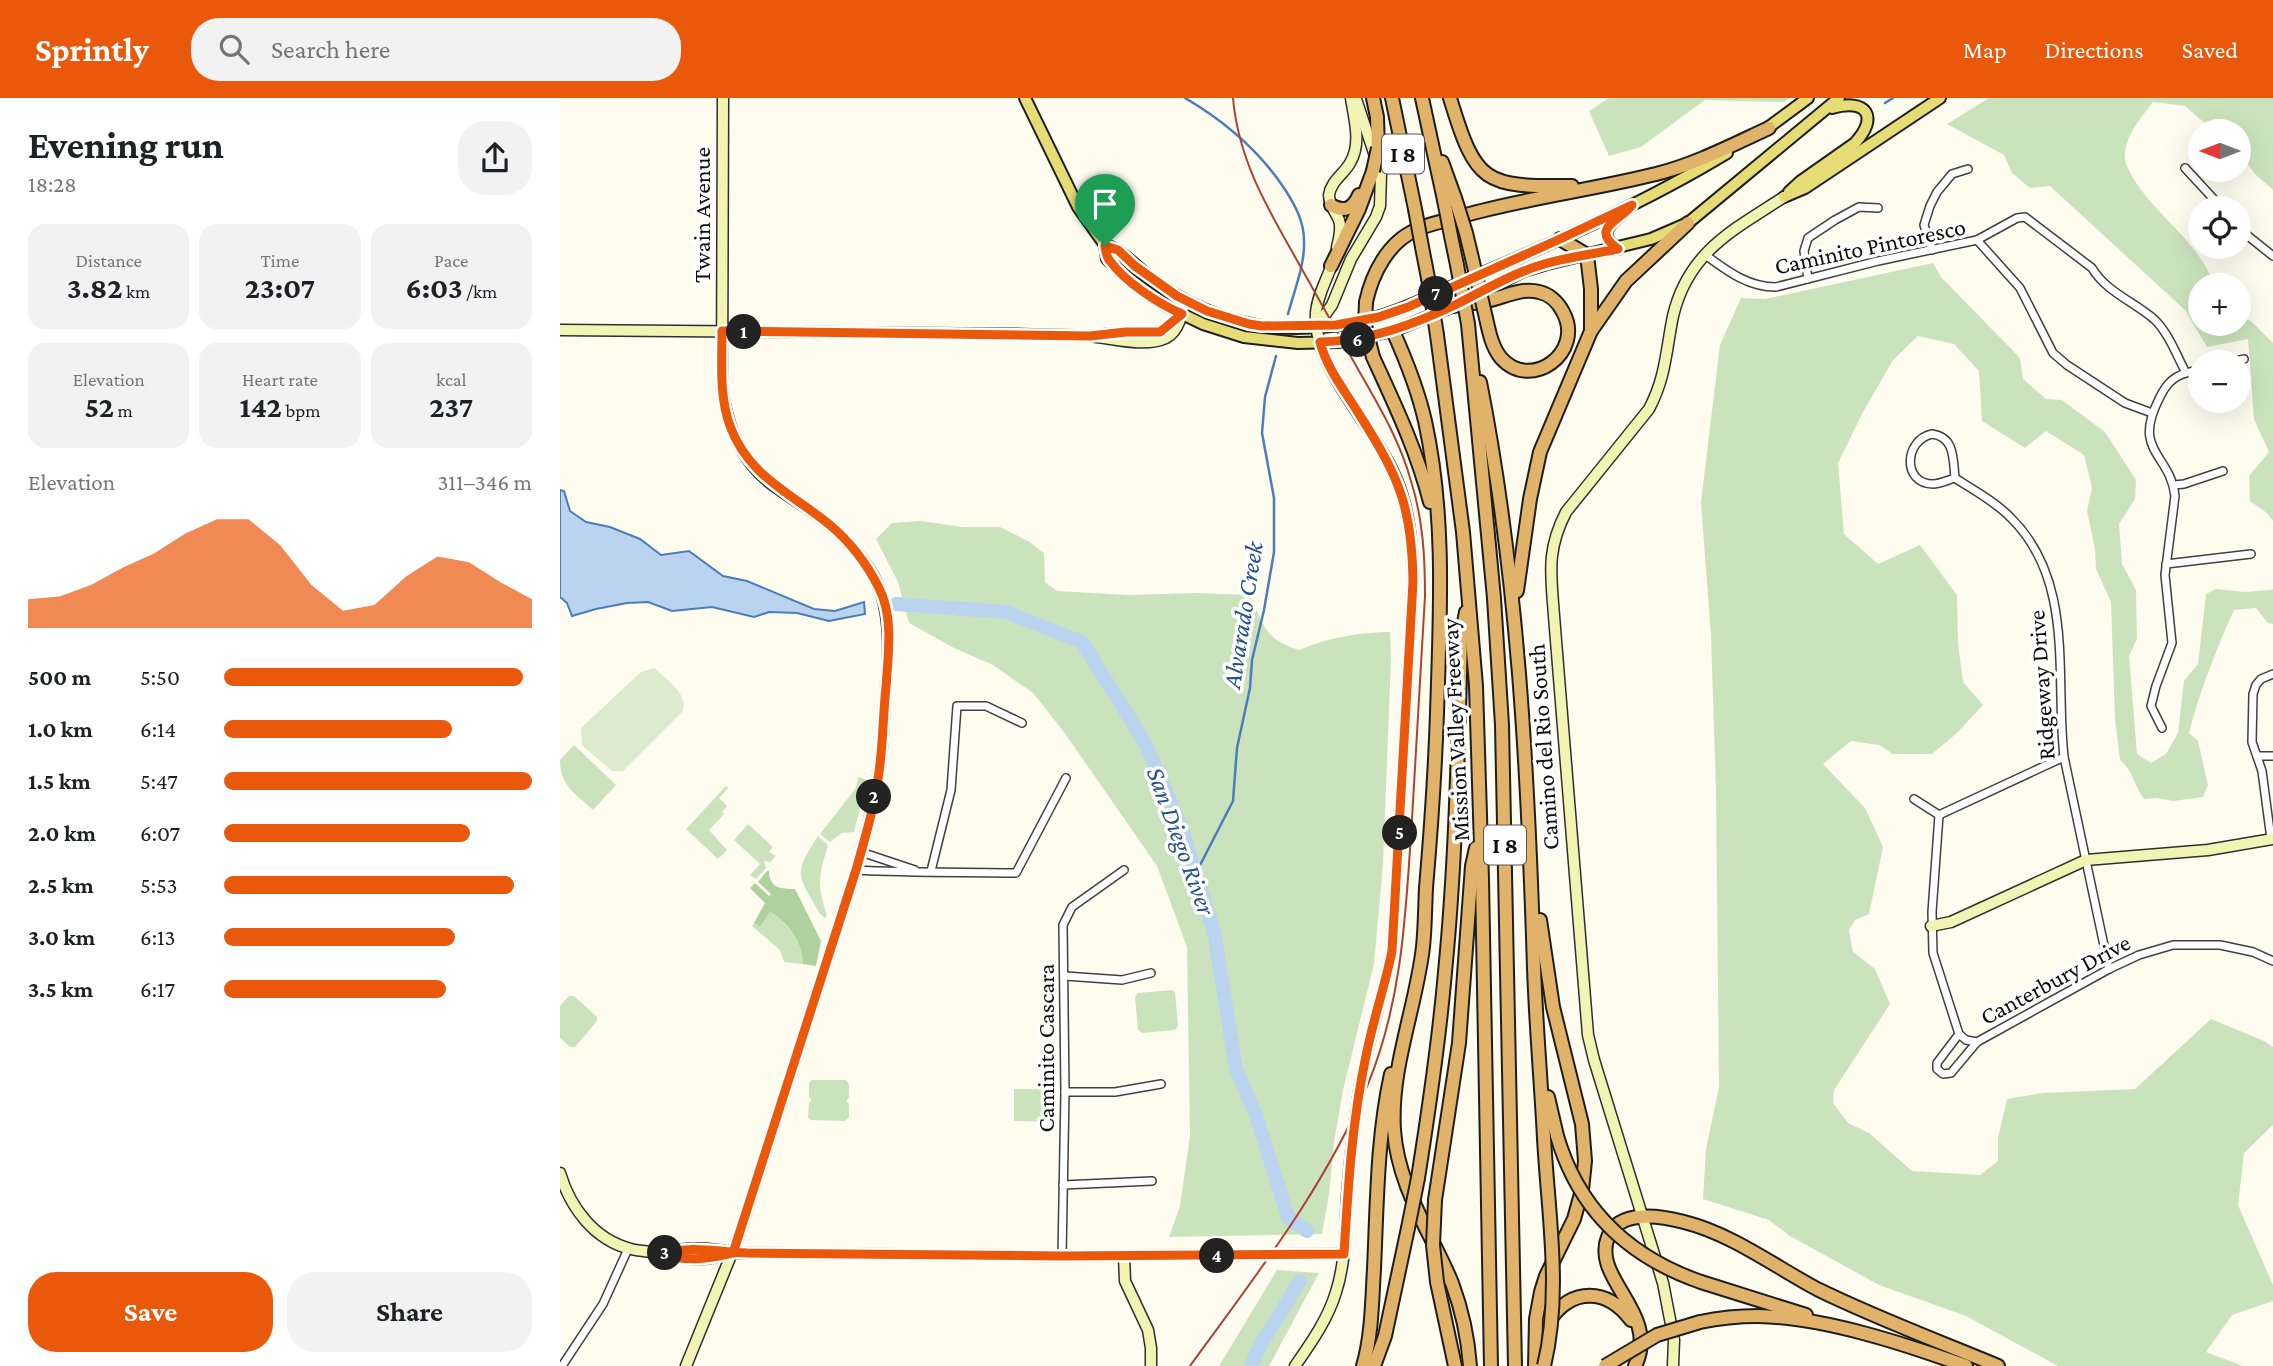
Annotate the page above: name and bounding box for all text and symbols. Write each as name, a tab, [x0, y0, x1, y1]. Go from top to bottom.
search box	[191, 18, 681, 81]
icon: search	[215, 30, 253, 68]
text: Sprintly	[35, 31, 149, 68]
text: Search here	[271, 35, 390, 64]
text: Map	[1963, 36, 2007, 63]
text: Directions	[2045, 36, 2144, 63]
text: Saved	[2182, 36, 2238, 63]
north arrow	[2188, 119, 2250, 182]
map controls	[2188, 119, 2251, 413]
button: share	[458, 121, 532, 195]
text: Evening run	[28, 124, 224, 166]
road number: I 8	[1382, 134, 1424, 174]
street label: Twain Avenue	[688, 147, 715, 283]
text: 18:28	[28, 171, 77, 197]
pin	[1075, 174, 1135, 246]
icon: arrive	[1086, 185, 1124, 223]
button: locate	[2188, 196, 2251, 259]
street label: Caminito Pintoresco	[1772, 213, 1968, 279]
text: Distance	[75, 250, 142, 271]
text: Time	[261, 250, 299, 271]
text: Pace	[434, 250, 468, 271]
text: 3.82	[67, 271, 122, 304]
text: 23:07	[245, 271, 315, 304]
text: 6:03	[405, 271, 463, 304]
button: +	[2188, 273, 2251, 336]
pin: 7	[1418, 276, 1454, 312]
text: km	[122, 281, 150, 302]
text: /km	[463, 281, 497, 302]
text: 7	[1431, 283, 1440, 304]
pin: 1	[726, 314, 762, 350]
text: 1	[740, 321, 747, 342]
pin: 6	[1340, 322, 1376, 358]
text: 6	[1352, 329, 1363, 350]
button: −	[2188, 350, 2251, 413]
text: Elevation	[73, 369, 145, 390]
text: Heart rate	[242, 369, 318, 390]
text: kcal	[436, 369, 467, 390]
text: 52	[84, 390, 114, 423]
text: 142	[240, 390, 282, 423]
text: 237	[429, 390, 473, 423]
text: m	[114, 400, 133, 421]
text: bpm	[282, 400, 320, 421]
text: Elevation	[28, 469, 115, 495]
text: 311–346 m	[437, 469, 532, 495]
water label: Alvarado Creek	[1217, 538, 1269, 692]
street label: Ridgeway Drive	[2022, 609, 2060, 761]
street label: Mission Valley Freeway	[1436, 617, 1474, 842]
street label: Camino del Rio South	[1522, 643, 1564, 851]
text: 500 m	[28, 664, 91, 690]
text: 5:50	[140, 664, 180, 690]
text: 1.0 km	[28, 716, 93, 742]
text: 6:14	[140, 716, 176, 742]
water label: San Diego River	[1141, 763, 1221, 920]
text: 1.5 km	[28, 768, 91, 794]
text: 5:47	[140, 768, 178, 794]
pin: 2	[856, 780, 892, 814]
text: 2	[869, 786, 878, 807]
pin: 5	[1382, 816, 1418, 850]
text: 2.0 km	[28, 820, 96, 846]
text: 6:07	[140, 820, 180, 846]
text: 5	[1395, 822, 1404, 843]
road number: I 8	[1484, 825, 1526, 864]
text: 2.5 km	[28, 872, 94, 898]
text: 5:53	[140, 872, 178, 898]
text: 3.0 km	[28, 924, 95, 950]
text: 6:13	[140, 924, 176, 950]
street label: Canterbury Drive	[1975, 928, 2135, 1030]
street label: Caminito Cascara	[1032, 964, 1059, 1132]
text: 3.5 km	[28, 976, 93, 1002]
text: 6:17	[140, 976, 175, 1002]
pin: 3	[648, 1236, 682, 1270]
pin: 4	[1200, 1238, 1234, 1274]
text: 3	[660, 1242, 669, 1263]
text: 4	[1211, 1245, 1222, 1266]
button: Save	[28, 1272, 273, 1352]
button: Share	[287, 1272, 532, 1352]

